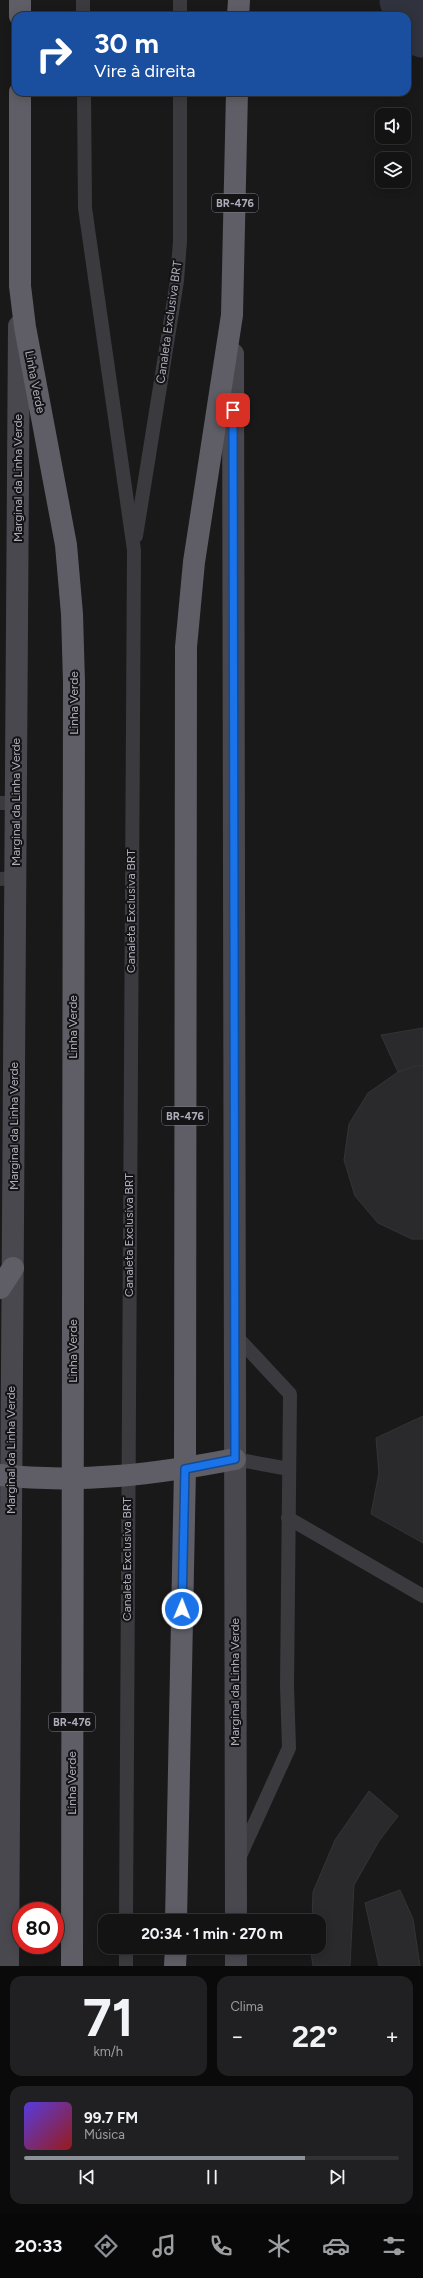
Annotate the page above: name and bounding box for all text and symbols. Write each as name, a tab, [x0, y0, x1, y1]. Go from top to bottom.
text: 30 m	[94, 26, 159, 60]
icon: right	[28, 28, 80, 80]
text: Vire à direita	[94, 60, 195, 82]
map controls	[375, 108, 411, 188]
button: sound	[375, 108, 411, 144]
button: layers	[375, 152, 411, 188]
road number: BR-476	[212, 194, 258, 212]
street label: Canaleta Exclusiva BRT	[153, 259, 185, 384]
street label: Linha Verde	[22, 349, 48, 415]
pin	[216, 393, 250, 427]
icon: arrive	[222, 399, 244, 421]
street label: Marginal da Linha Verde	[11, 413, 25, 542]
street label: Linha Verde	[67, 671, 81, 735]
street label: Marginal da Linha Verde	[9, 737, 23, 866]
street label: Canaleta Exclusiva BRT	[124, 849, 138, 973]
street label: Linha Verde	[66, 995, 80, 1059]
street label: Marginal da Linha Verde	[7, 1061, 21, 1190]
road number: BR-476	[162, 1107, 208, 1125]
street label: Canaleta Exclusiva BRT	[122, 1173, 136, 1297]
street label: Linha Verde	[66, 1319, 80, 1383]
street label: Marginal da Linha Verde	[4, 1385, 18, 1514]
street label: Canaleta Exclusiva BRT	[120, 1497, 134, 1621]
position arrow	[161, 1588, 203, 1630]
street label: Marginal da Linha Verde	[228, 1617, 242, 1746]
road number: BR-476	[49, 1713, 95, 1731]
street label: Linha Verde	[65, 1751, 79, 1815]
speed limit sign: 80	[12, 1902, 64, 1954]
text: 20:34 · 1 min · 270 m	[141, 1925, 283, 1943]
text: 71	[83, 1987, 134, 2049]
text: Clima	[231, 1999, 263, 2014]
text: 22°	[292, 2018, 338, 2055]
text: −	[231, 2023, 244, 2050]
text: +	[385, 2023, 399, 2050]
text: km/h	[93, 2044, 123, 2059]
text: 99.7 FM	[84, 2109, 138, 2127]
text: Música	[84, 2127, 125, 2142]
icon: previous	[76, 2166, 98, 2188]
icon: pause	[201, 2166, 223, 2188]
icon: next	[326, 2166, 348, 2188]
icon: directions	[92, 2232, 120, 2260]
icon: music	[150, 2232, 178, 2260]
icon: phone	[207, 2232, 235, 2260]
icon: climate	[265, 2232, 293, 2260]
icon: car	[322, 2232, 350, 2260]
icon: filters	[380, 2232, 408, 2260]
text: 20:33	[15, 2235, 62, 2257]

